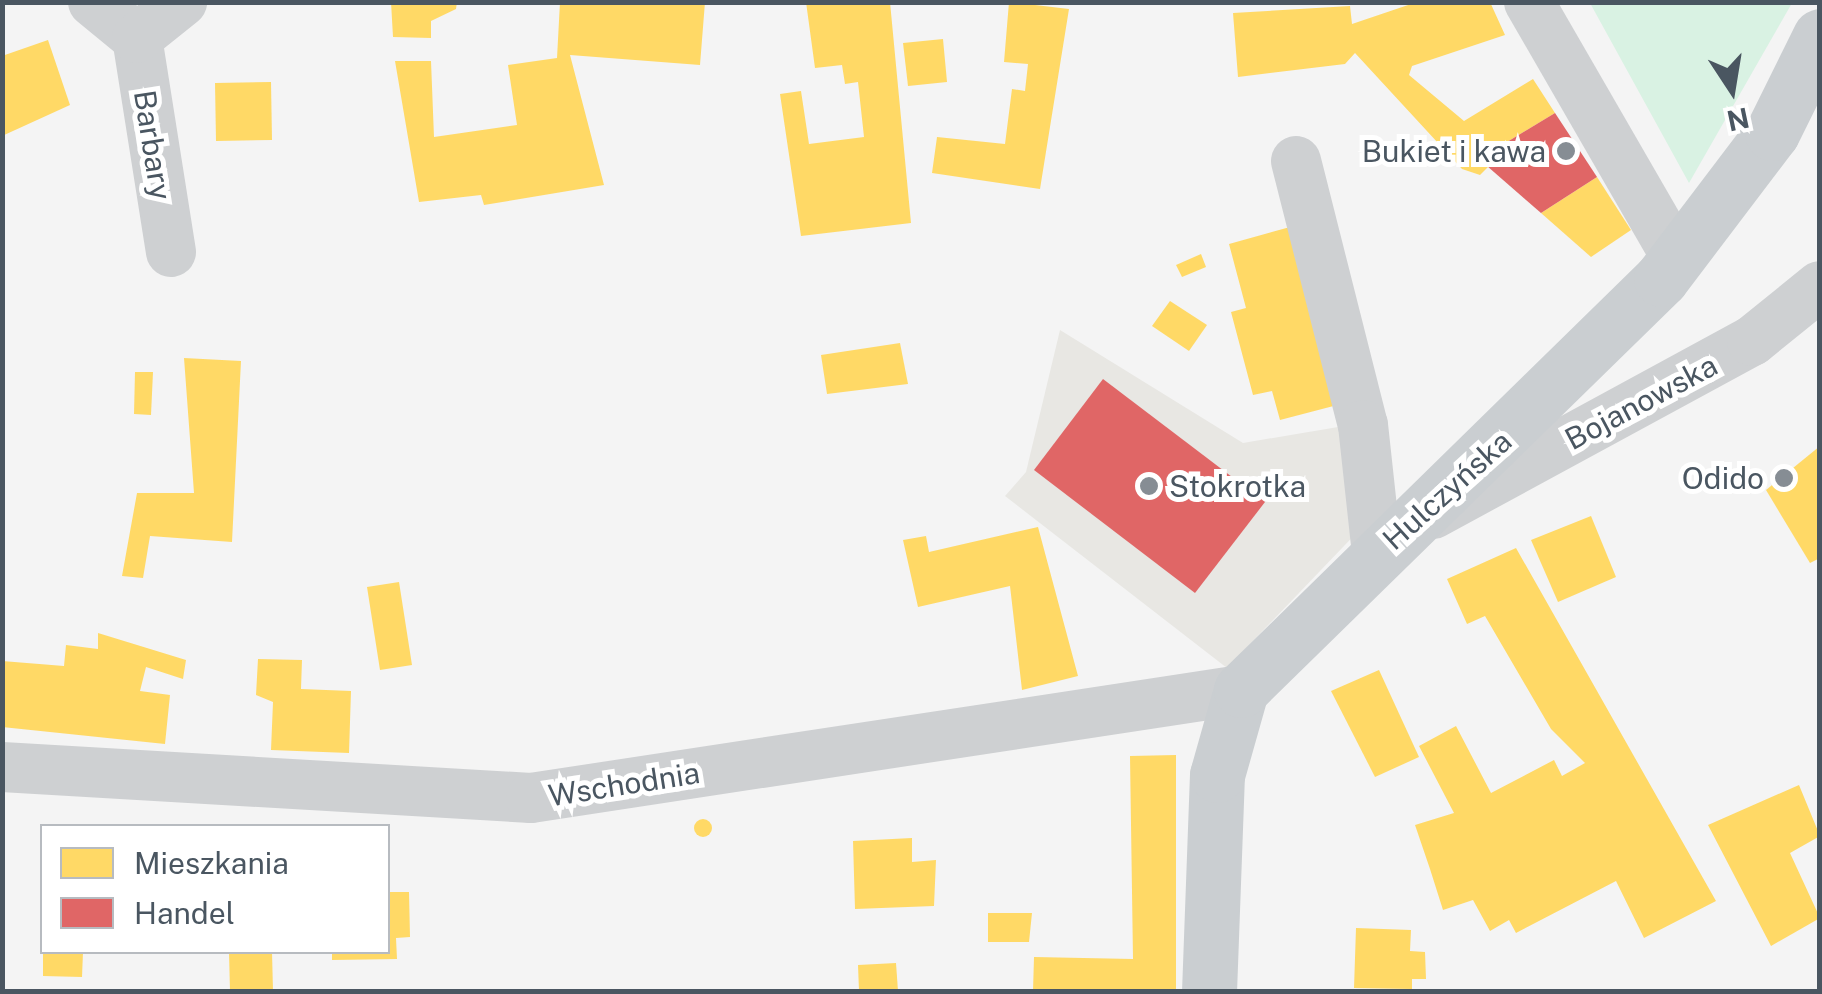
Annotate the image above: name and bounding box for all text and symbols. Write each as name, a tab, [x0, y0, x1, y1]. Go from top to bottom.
north arrow	[1682, 40, 1782, 140]
street label: Barbary	[127, 87, 179, 203]
text: N	[1724, 101, 1752, 138]
place label: Bukiet i kawa	[1362, 133, 1546, 169]
marker: Bukiet i kawa	[1555, 140, 1577, 162]
street label: Bojanowska	[1559, 347, 1723, 457]
street label: Hulczyńska	[1375, 423, 1519, 557]
place label: Odido	[1682, 460, 1764, 496]
marker: Odido	[1773, 467, 1795, 489]
place label: Stokrotka	[1169, 468, 1306, 504]
marker: Stokrotka	[1138, 475, 1160, 497]
street label: Wschodnia	[546, 754, 702, 814]
legend	[40, 824, 390, 954]
text: Mieszkania	[134, 845, 289, 881]
text: Handel	[134, 895, 235, 931]

